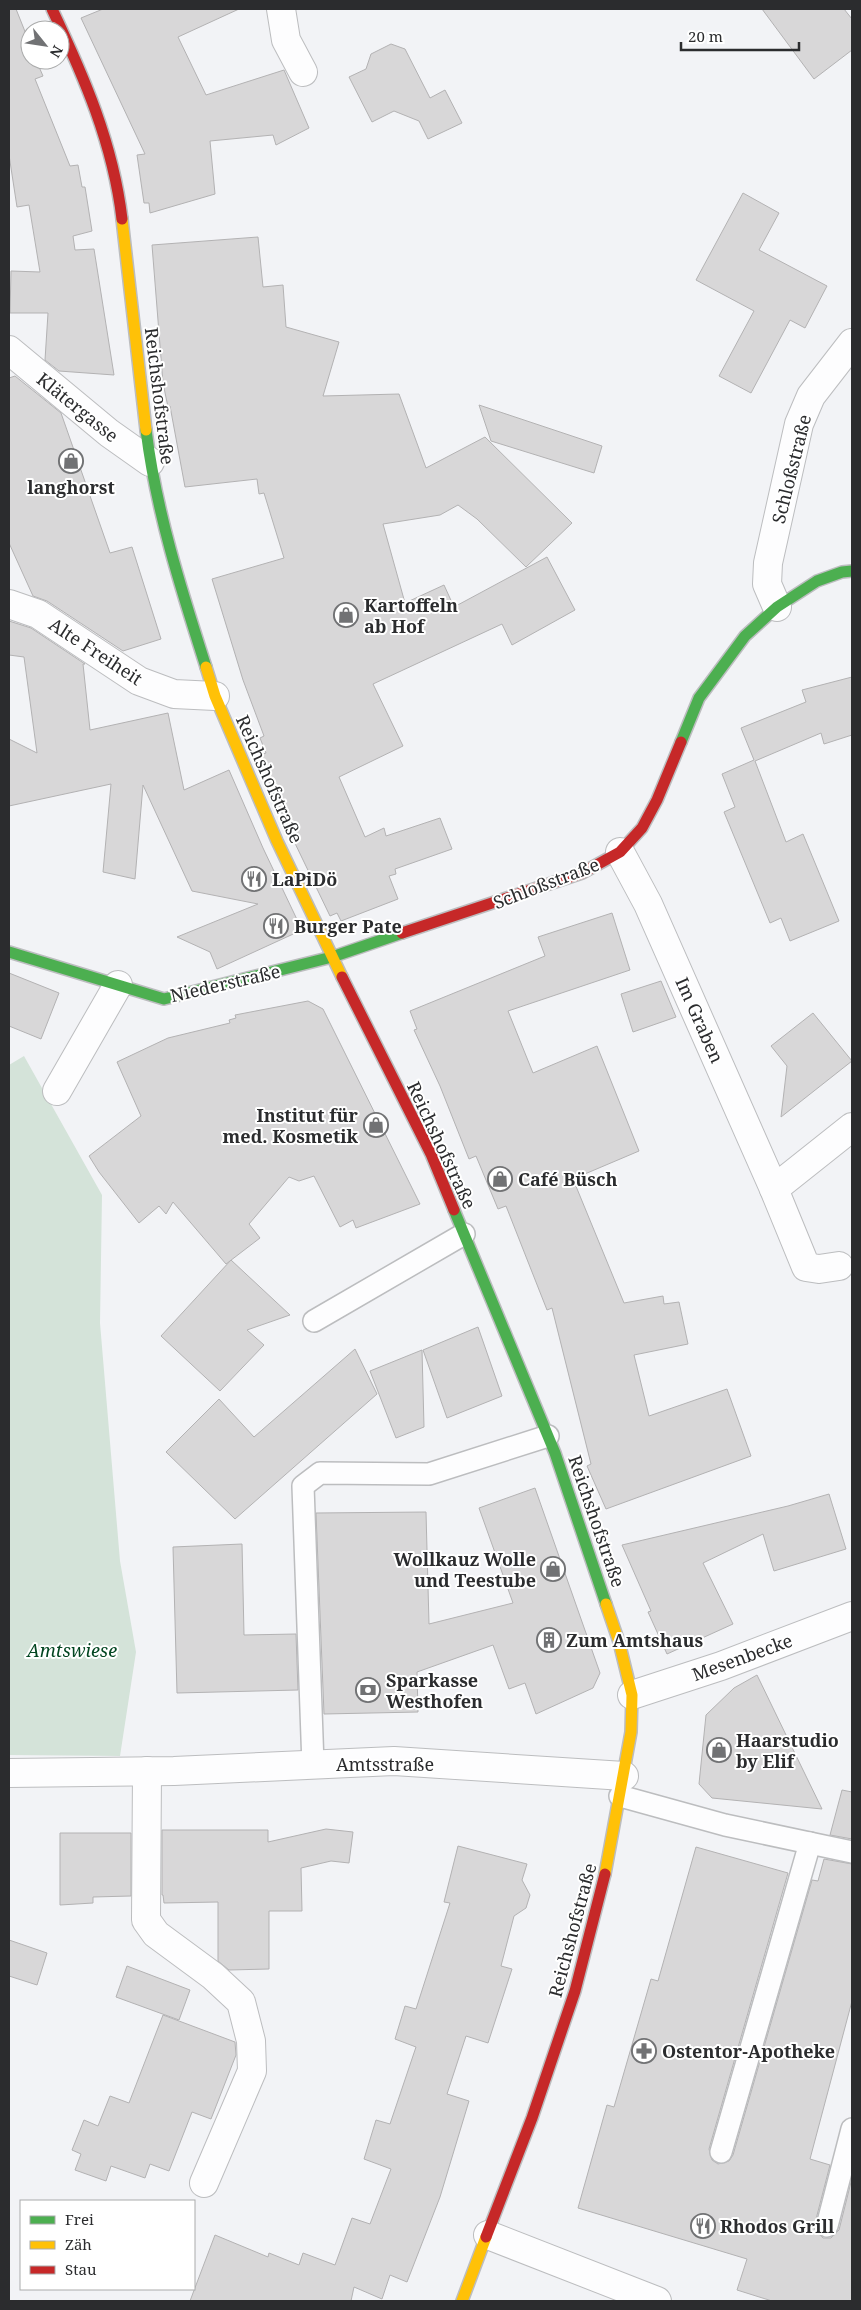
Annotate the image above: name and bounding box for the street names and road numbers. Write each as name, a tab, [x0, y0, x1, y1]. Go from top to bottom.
street label: Reichshofstraße	[140, 326, 180, 466]
street label: Klätergasse	[32, 367, 124, 447]
street label: Schloßstraße	[766, 412, 816, 526]
street label: Alte Freiheit	[45, 612, 147, 690]
street label: Reichshofstraße	[231, 711, 309, 847]
street label: Schloßstraße	[490, 852, 602, 914]
street label: Niederstraße	[168, 959, 282, 1007]
street label: Im Graben	[670, 973, 730, 1067]
street label: Reichshofstraße	[402, 1077, 482, 1213]
street label: Reichshofstraße	[563, 1452, 631, 1590]
street label: Mesenbecke	[688, 1628, 796, 1686]
street label: Amtsstraße	[336, 1752, 434, 1776]
street label: Reichshofstraße	[543, 1860, 601, 2000]

